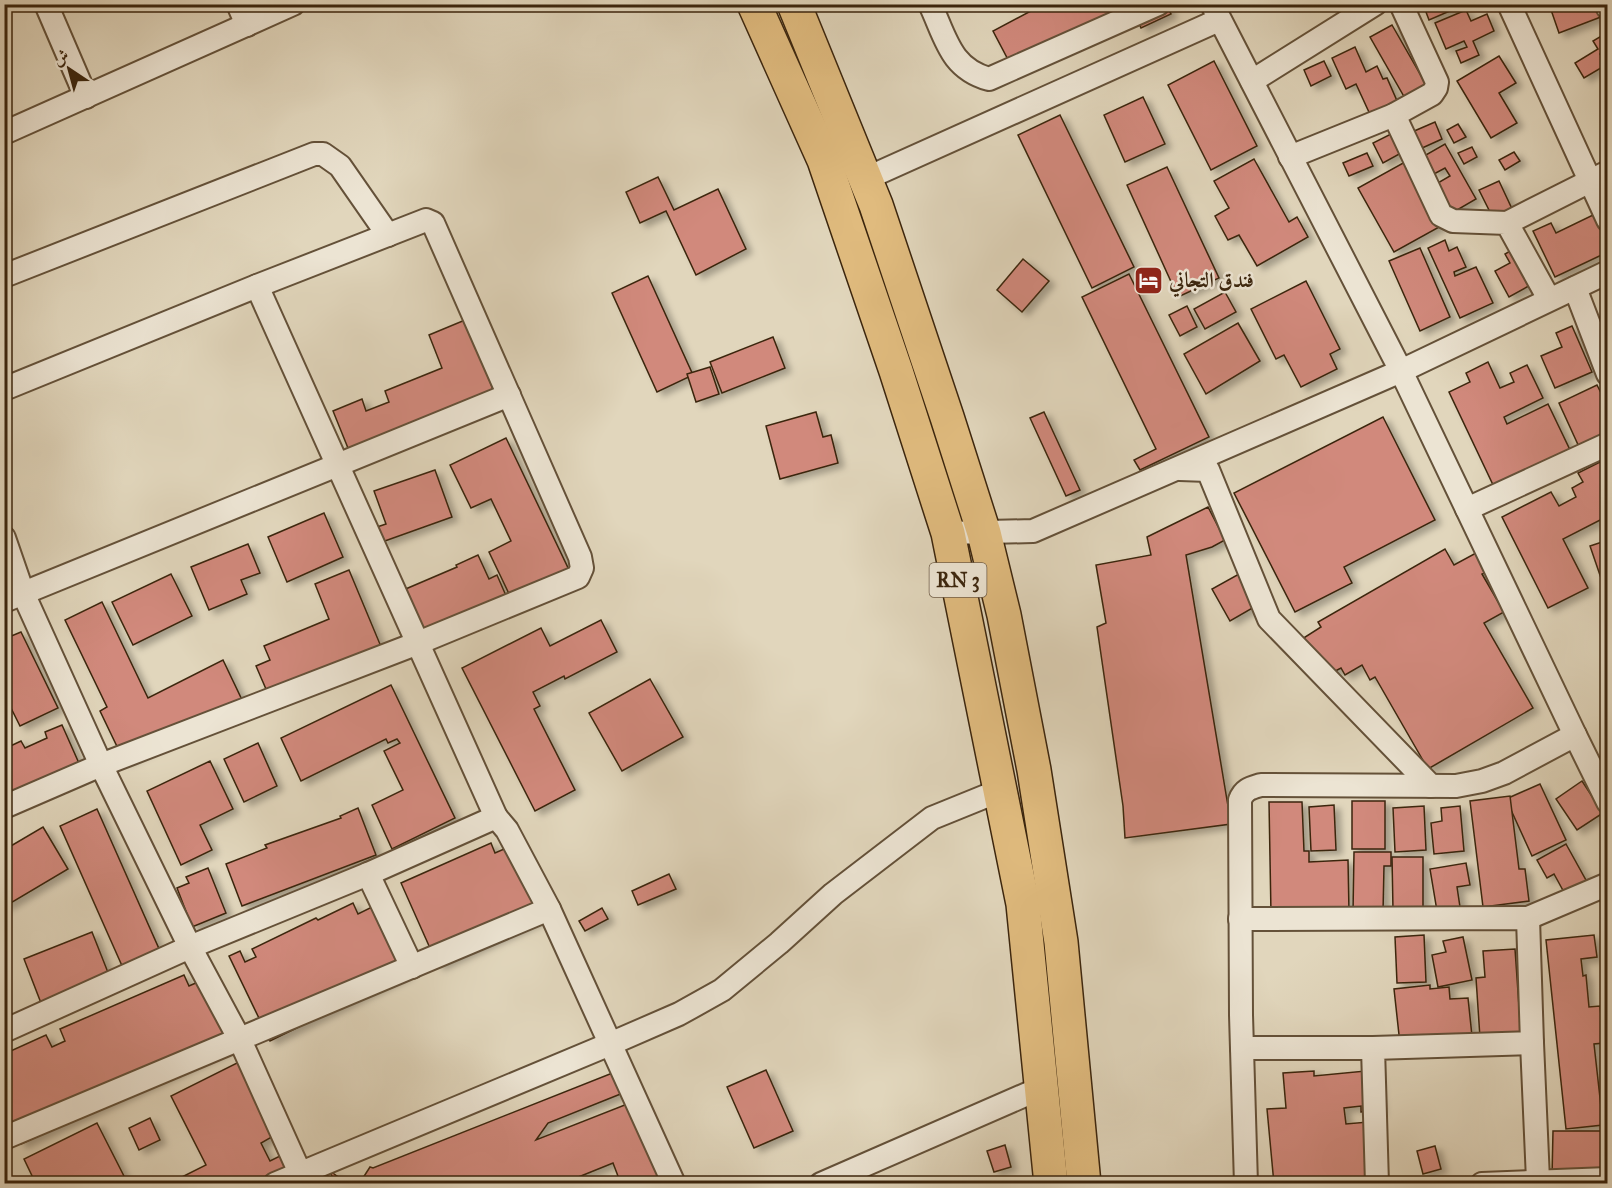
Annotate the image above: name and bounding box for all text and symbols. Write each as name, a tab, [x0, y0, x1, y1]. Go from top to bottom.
north arrow	[39, 39, 99, 99]
text: ش	[48, 45, 72, 70]
hotel icon: فندق التجاني	[1132, 264, 1164, 296]
place label: فندق التجاني	[1168, 267, 1254, 298]
road number: RN 3	[930, 563, 986, 597]

